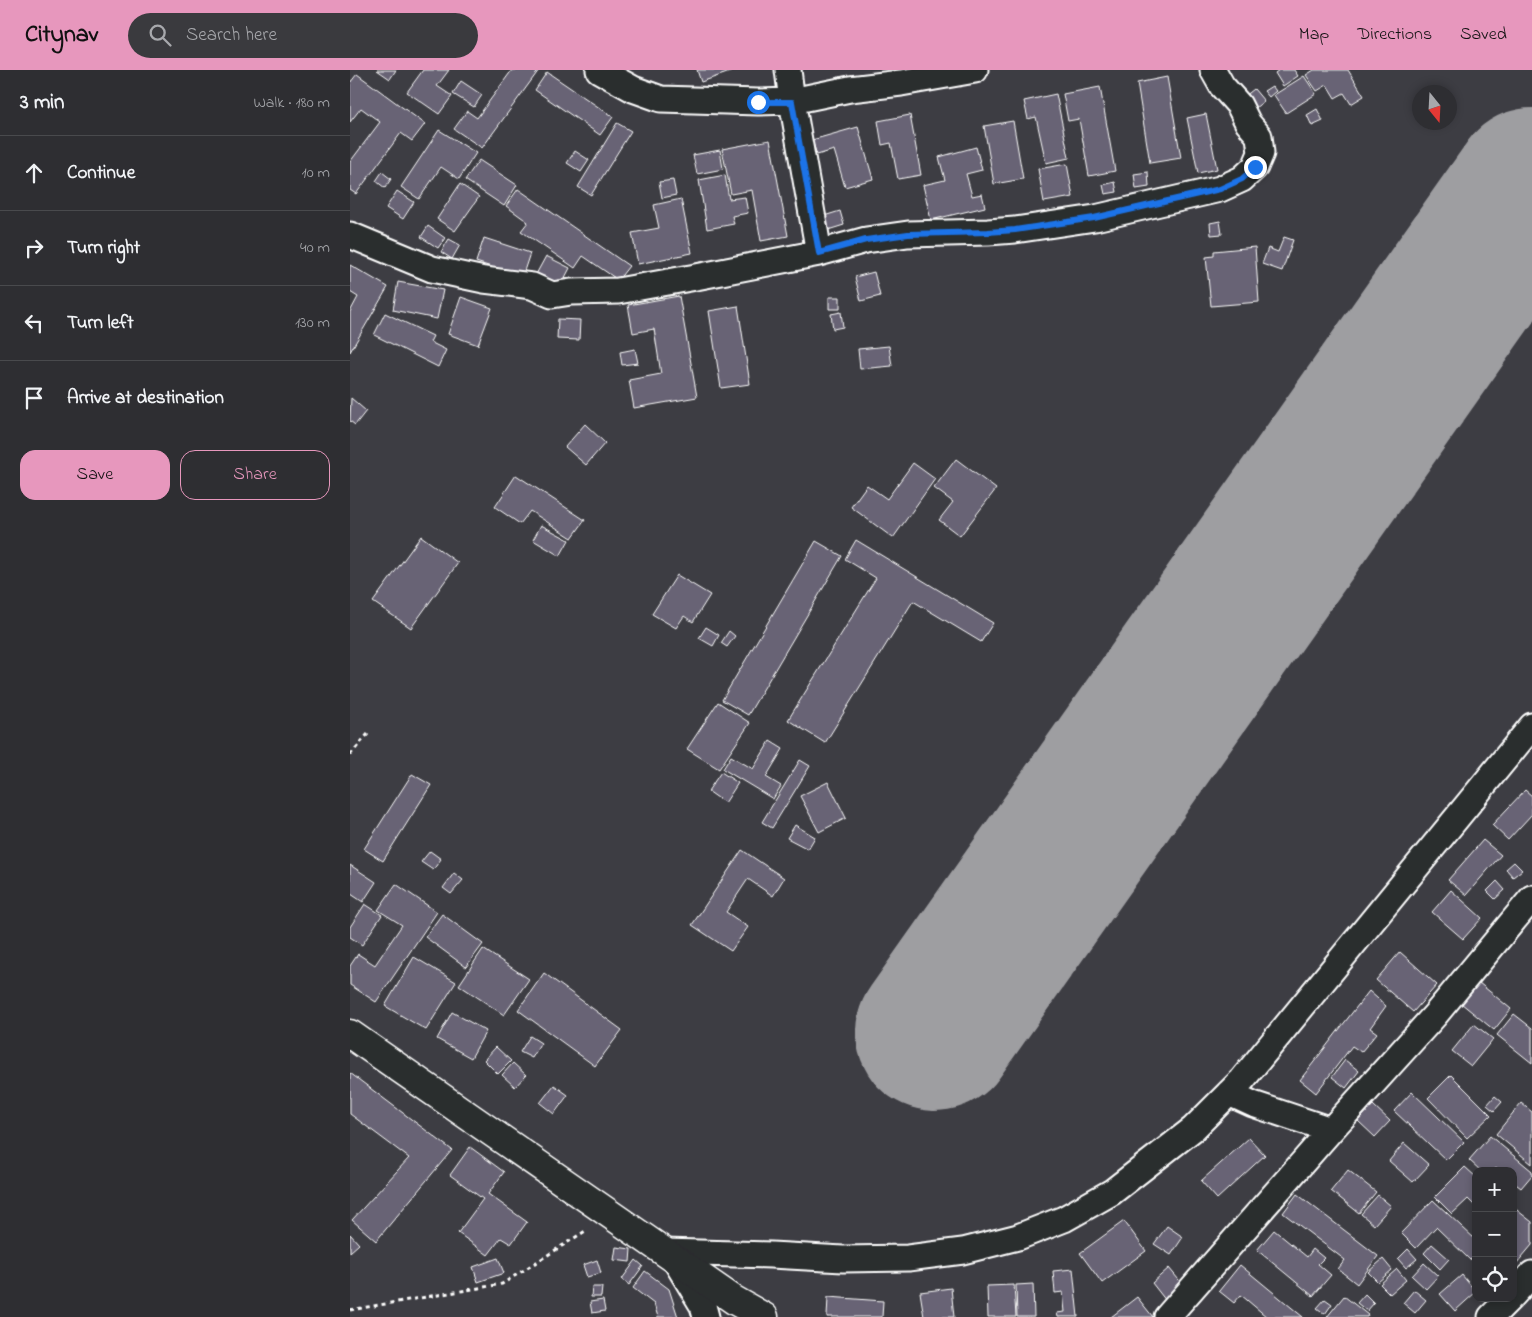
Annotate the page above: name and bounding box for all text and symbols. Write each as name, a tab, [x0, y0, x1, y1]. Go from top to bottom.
search box	[128, 13, 478, 58]
text: Citynav	[25, 18, 98, 53]
icon: search	[146, 21, 174, 49]
text: Search here	[186, 22, 277, 49]
text: Map	[1299, 22, 1329, 48]
text: Directions	[1357, 22, 1432, 48]
text: Saved	[1460, 22, 1507, 48]
north arrow	[1412, 85, 1457, 130]
text: 3 min	[20, 88, 64, 118]
text: Walk · 180 m	[253, 91, 330, 115]
route start	[747, 91, 770, 114]
route end	[1244, 156, 1267, 179]
icon: ahead	[20, 159, 48, 187]
text: Continue	[67, 160, 135, 187]
text: 10 m	[302, 161, 330, 185]
icon: right	[20, 234, 48, 262]
text: Turn right	[67, 235, 140, 262]
text: 40 m	[300, 236, 330, 260]
icon: left	[20, 309, 48, 337]
text: Turn left	[67, 310, 134, 337]
text: 130 m	[295, 311, 330, 335]
icon: arrive	[20, 384, 48, 412]
text: Arrive at destination	[67, 385, 224, 412]
button: Save	[20, 450, 170, 500]
button: Share	[180, 450, 330, 500]
map controls	[1472, 1167, 1517, 1302]
button: +	[1472, 1167, 1517, 1212]
button: −	[1472, 1212, 1517, 1257]
button: locate	[1472, 1257, 1517, 1302]

